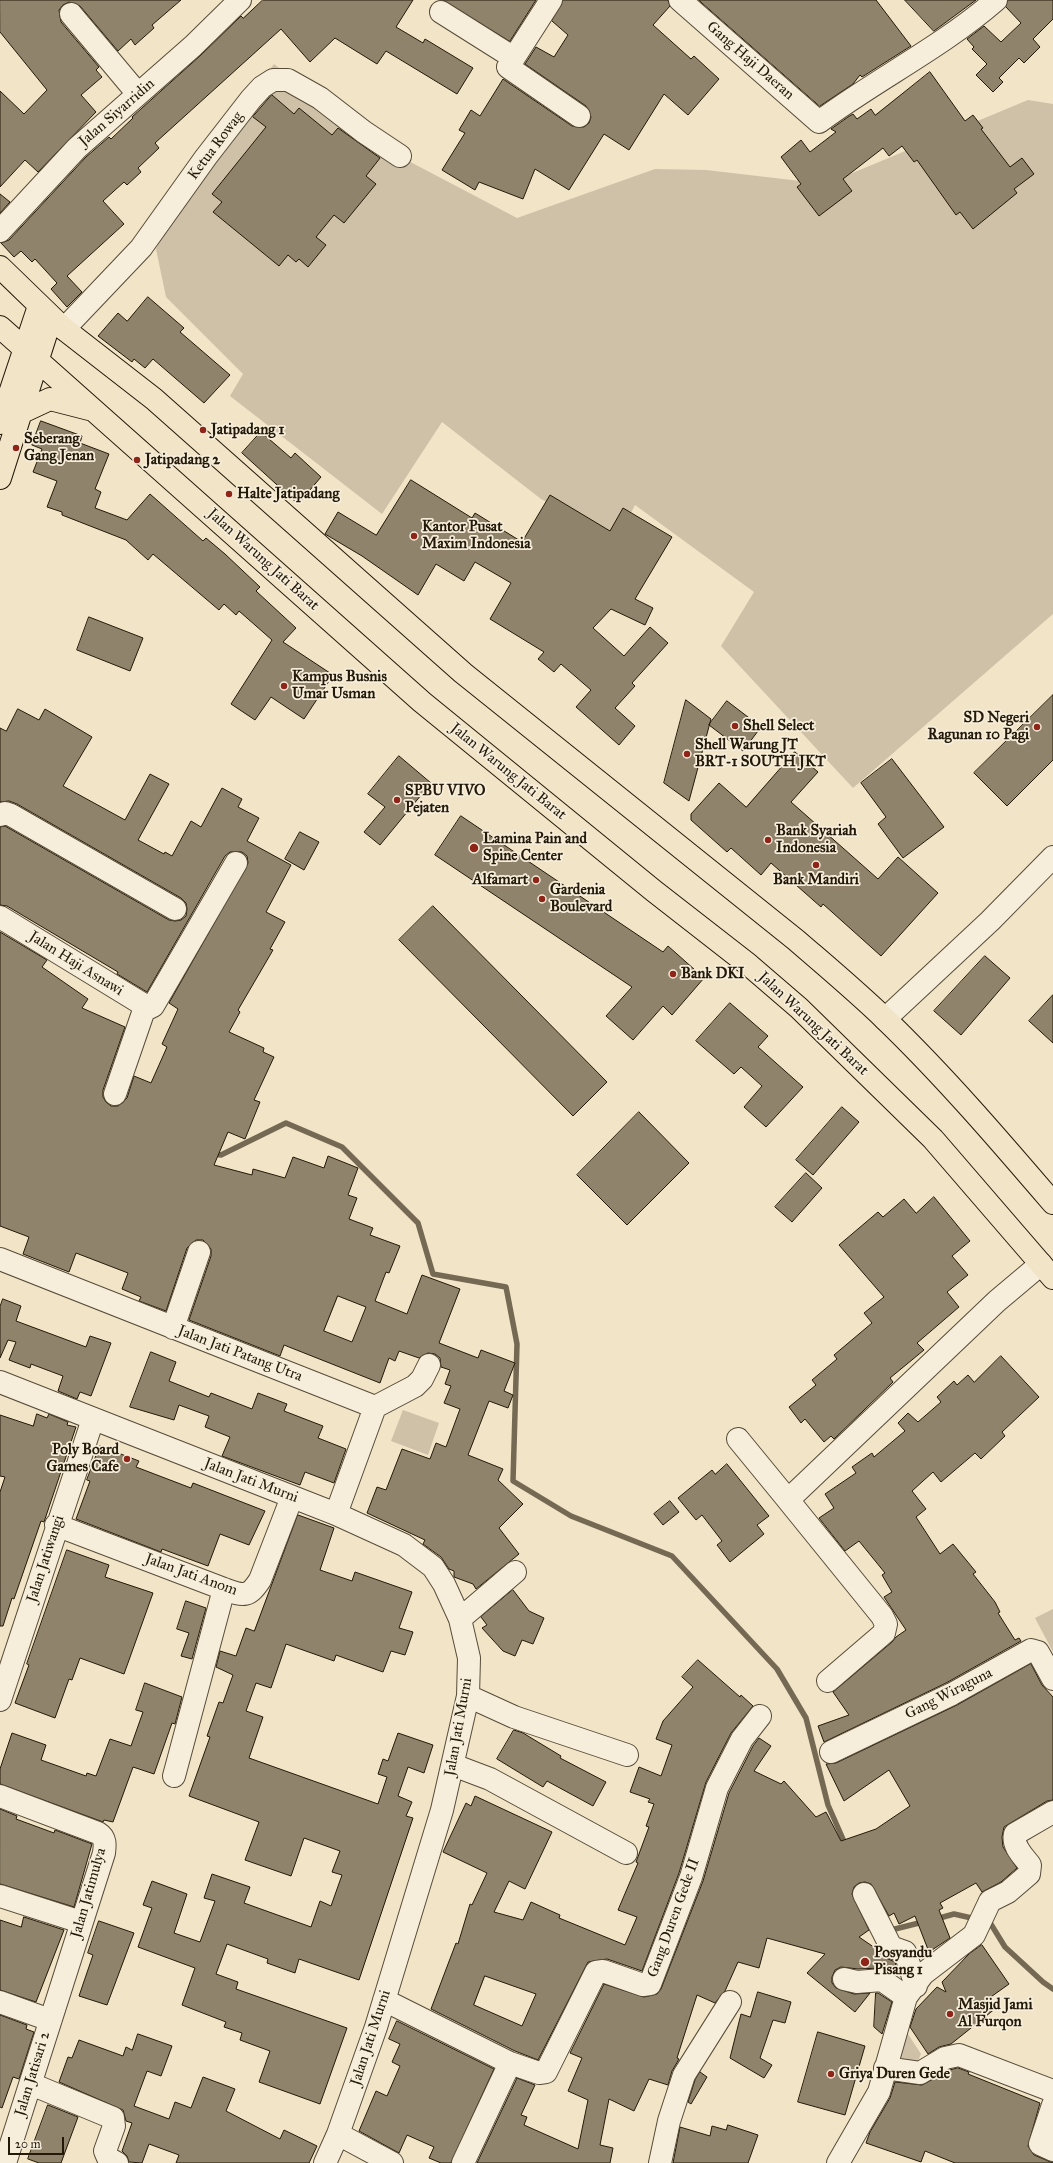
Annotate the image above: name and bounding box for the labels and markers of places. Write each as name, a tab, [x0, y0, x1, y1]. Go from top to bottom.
place label: Jatipadang 1	[211, 421, 284, 439]
marker: Jatipadang 1	[198, 425, 208, 435]
place label: Seberang Gang Jenan	[24, 430, 94, 465]
marker: Seberang Gang Jenan	[11, 443, 21, 453]
place label: Jatipadang 2	[145, 451, 220, 469]
marker: Jatipadang 2	[132, 455, 142, 465]
place label: Halte Jatipadang	[237, 485, 339, 503]
marker: Halte Jatipadang	[224, 489, 234, 499]
place label: Kantor Pusat Maxim Indonesia	[422, 518, 530, 553]
marker: Kantor Pusat Maxim Indonesia	[409, 531, 419, 541]
place label: Kampus Busnis Umar Usman	[292, 668, 387, 703]
marker: Kampus Busnis Umar Usman	[279, 681, 289, 691]
place label: SD Negeri Ragunan 10 Pagi	[928, 709, 1029, 744]
place label: Shell Select	[743, 717, 814, 735]
marker: Shell Select	[730, 721, 740, 731]
marker: SD Negeri Ragunan 10 Pagi	[1032, 722, 1042, 732]
place label: Shell Warung JT BRT-1 SOUTH JKT	[695, 736, 826, 771]
marker: Shell Warung JT BRT-1 SOUTH JKT	[682, 749, 692, 759]
place label: SPBU VIVO Pejaten	[405, 782, 486, 817]
marker: SPBU VIVO Pejaten	[392, 795, 402, 805]
place label: Bank Syariah Indonesia	[776, 822, 857, 857]
place label: Lamina Pain and Spine Center	[483, 830, 587, 865]
marker: Bank Syariah Indonesia	[763, 835, 773, 845]
marker: Lamina Pain and Spine Center	[468, 842, 480, 854]
marker: Bank Mandiri	[811, 860, 821, 870]
place label: Alfamart	[473, 871, 528, 889]
place label: Bank Mandiri	[773, 871, 859, 889]
marker: Alfamart	[531, 875, 541, 885]
place label: Gardenia Boulevard	[550, 881, 612, 916]
marker: Gardenia Boulevard	[537, 894, 547, 904]
place label: Bank DKI	[681, 965, 744, 983]
marker: Bank DKI	[668, 969, 678, 979]
place label: Poly Board Games Cafe	[46, 1441, 119, 1476]
marker: Poly Board Games Cafe	[122, 1454, 132, 1464]
place label: Posyandu Pisang 1	[874, 1944, 932, 1979]
marker: Posyandu Pisang 1	[859, 1956, 871, 1968]
place label: Masjid Jami Al Furqon	[958, 1996, 1033, 2031]
marker: Masjid Jami Al Furqon	[945, 2009, 955, 2019]
place label: Griya Duren Gede	[839, 2065, 950, 2083]
marker: Griya Duren Gede	[826, 2069, 836, 2079]

